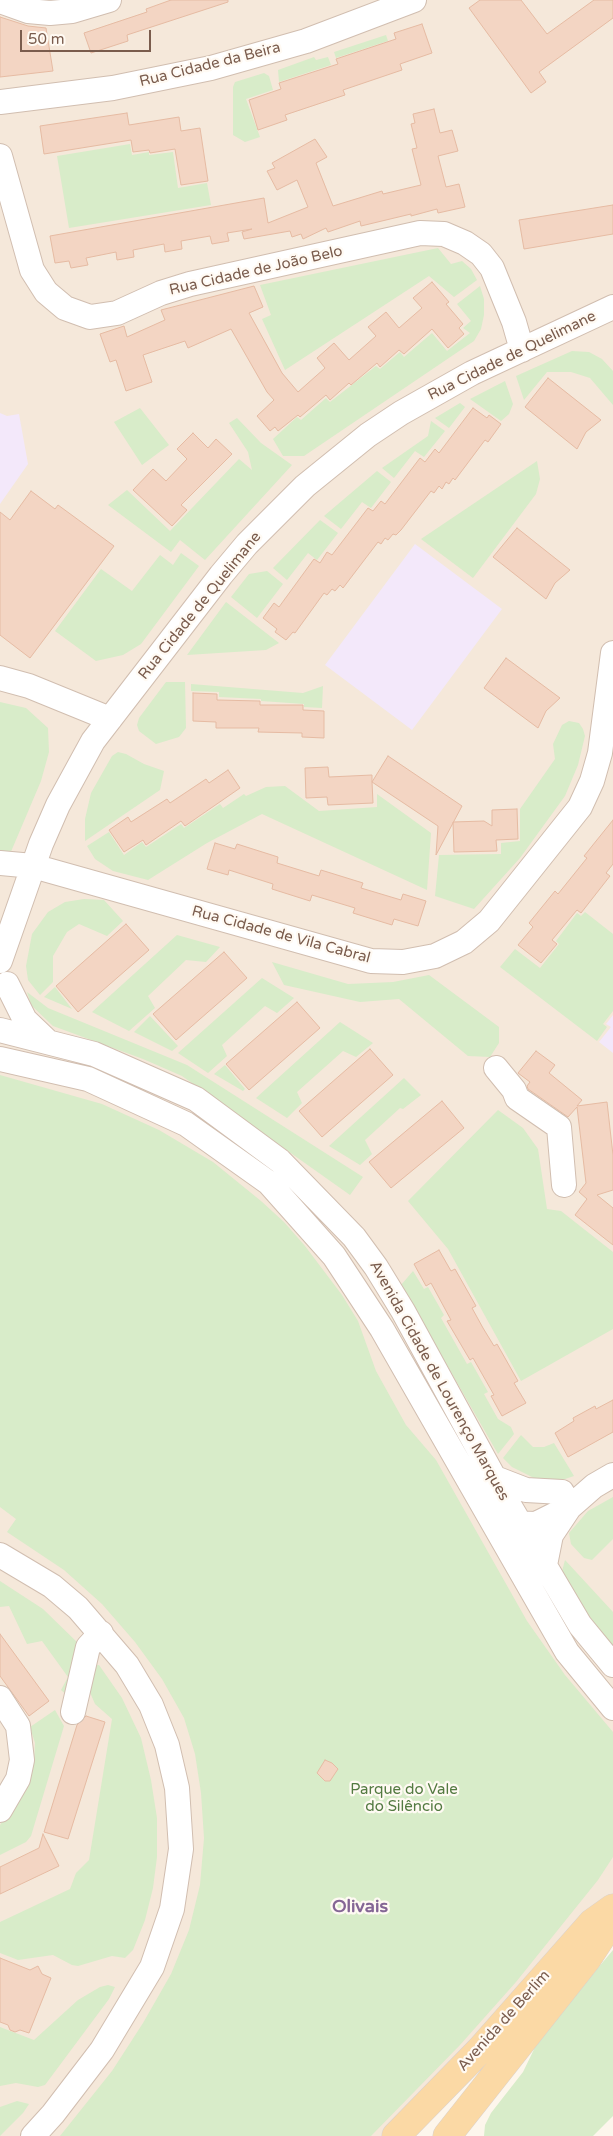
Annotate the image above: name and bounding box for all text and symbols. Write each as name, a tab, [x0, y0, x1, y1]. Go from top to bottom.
scale bar	[22, 20, 154, 52]
text: 50 m	[28, 30, 65, 48]
street label: Rua Cidade da Beira	[138, 39, 282, 91]
street label: Rua Cidade de João Belo	[168, 242, 344, 300]
street label: Rua Cidade de Quelimane	[425, 307, 599, 405]
street label: Rua Cidade de Quelimane	[135, 528, 265, 684]
street label: Rua Cidade de Vila Cabral	[190, 902, 372, 968]
street label: Avenida Cidade de Lourenço Marques	[365, 1258, 513, 1504]
park label: Parque do Vale do Silêncio	[350, 1781, 458, 1816]
district label: Olivais	[332, 1896, 388, 1918]
street label: Avenida de Berlim	[454, 1967, 554, 2075]

